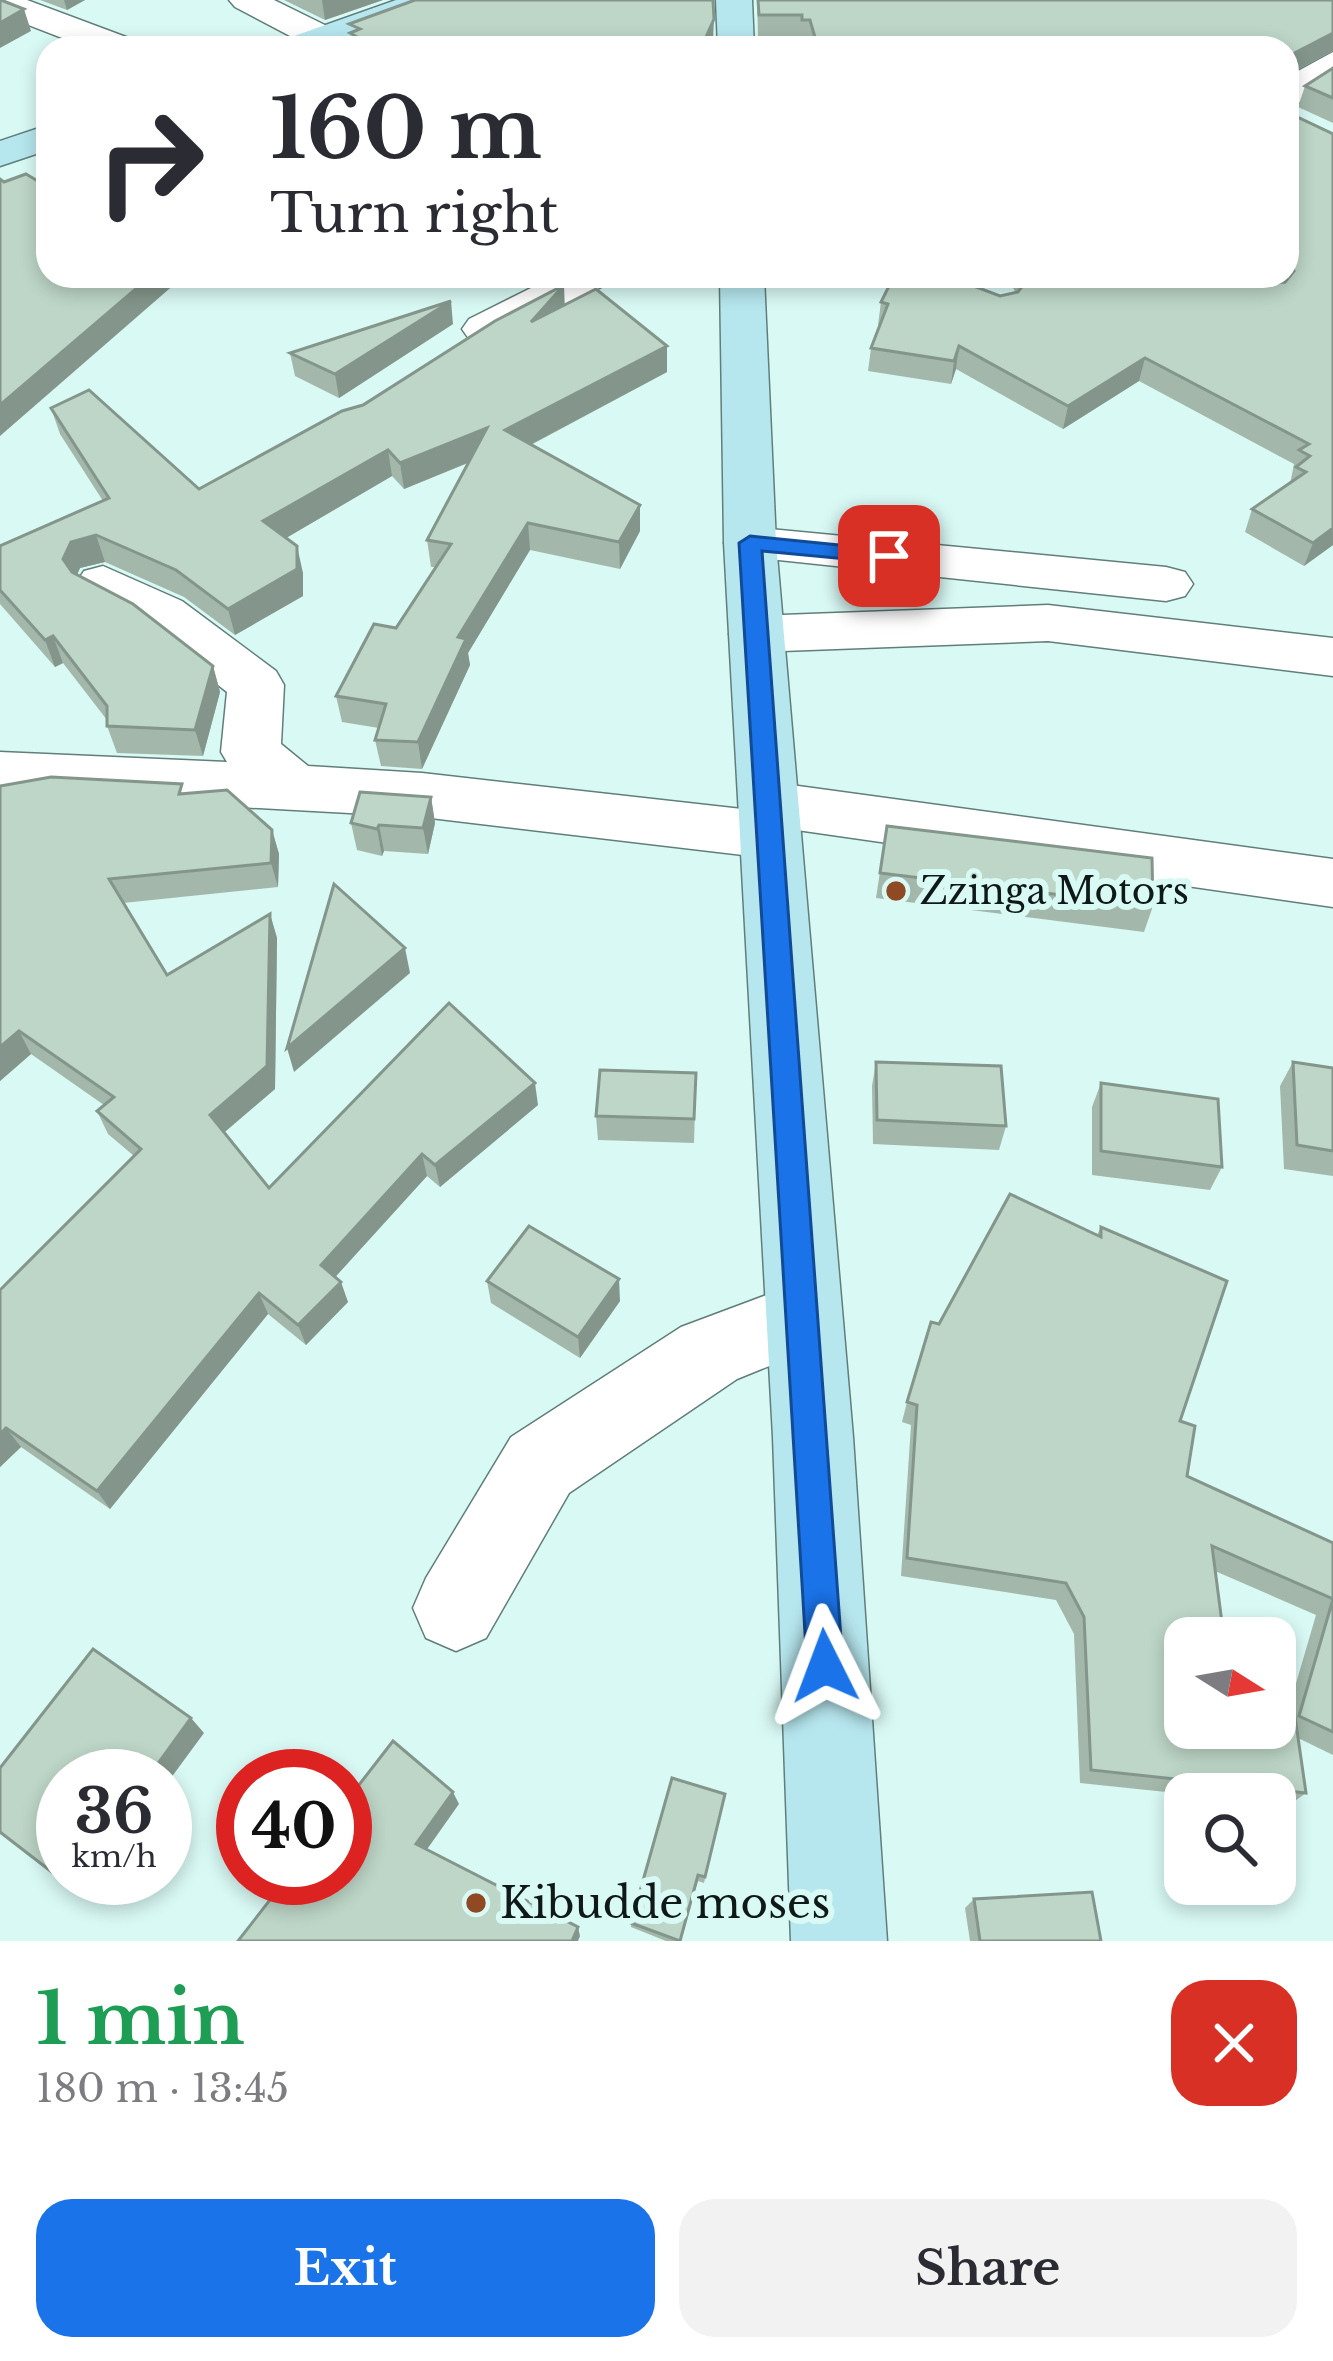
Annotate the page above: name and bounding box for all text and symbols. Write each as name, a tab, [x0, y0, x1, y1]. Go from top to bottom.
text: 160 m	[270, 77, 542, 181]
icon: right	[72, 84, 228, 240]
text: Turn right	[270, 180, 559, 247]
pin	[838, 505, 940, 607]
icon: arrive	[856, 523, 922, 589]
place label: Zzinga Motors	[920, 869, 1189, 914]
marker: Zzinga Motors	[883, 878, 909, 904]
position arrow	[762, 1603, 888, 1729]
north arrow	[1164, 1617, 1296, 1749]
map controls	[1164, 1617, 1296, 1905]
speed limit sign: 40	[216, 1749, 372, 1905]
button: search	[1164, 1773, 1296, 1905]
text: 36	[75, 1775, 153, 1849]
text: km/h	[71, 1838, 157, 1875]
place label: Kibudde moses	[500, 1877, 830, 1929]
marker: Kibudde moses	[463, 1890, 489, 1916]
text: 1 min	[36, 1974, 245, 2063]
button: close	[1171, 1980, 1297, 2106]
text: 180 m · 13:45	[36, 2064, 289, 2113]
button: Exit	[36, 2199, 655, 2337]
button: Share	[679, 2199, 1297, 2337]

